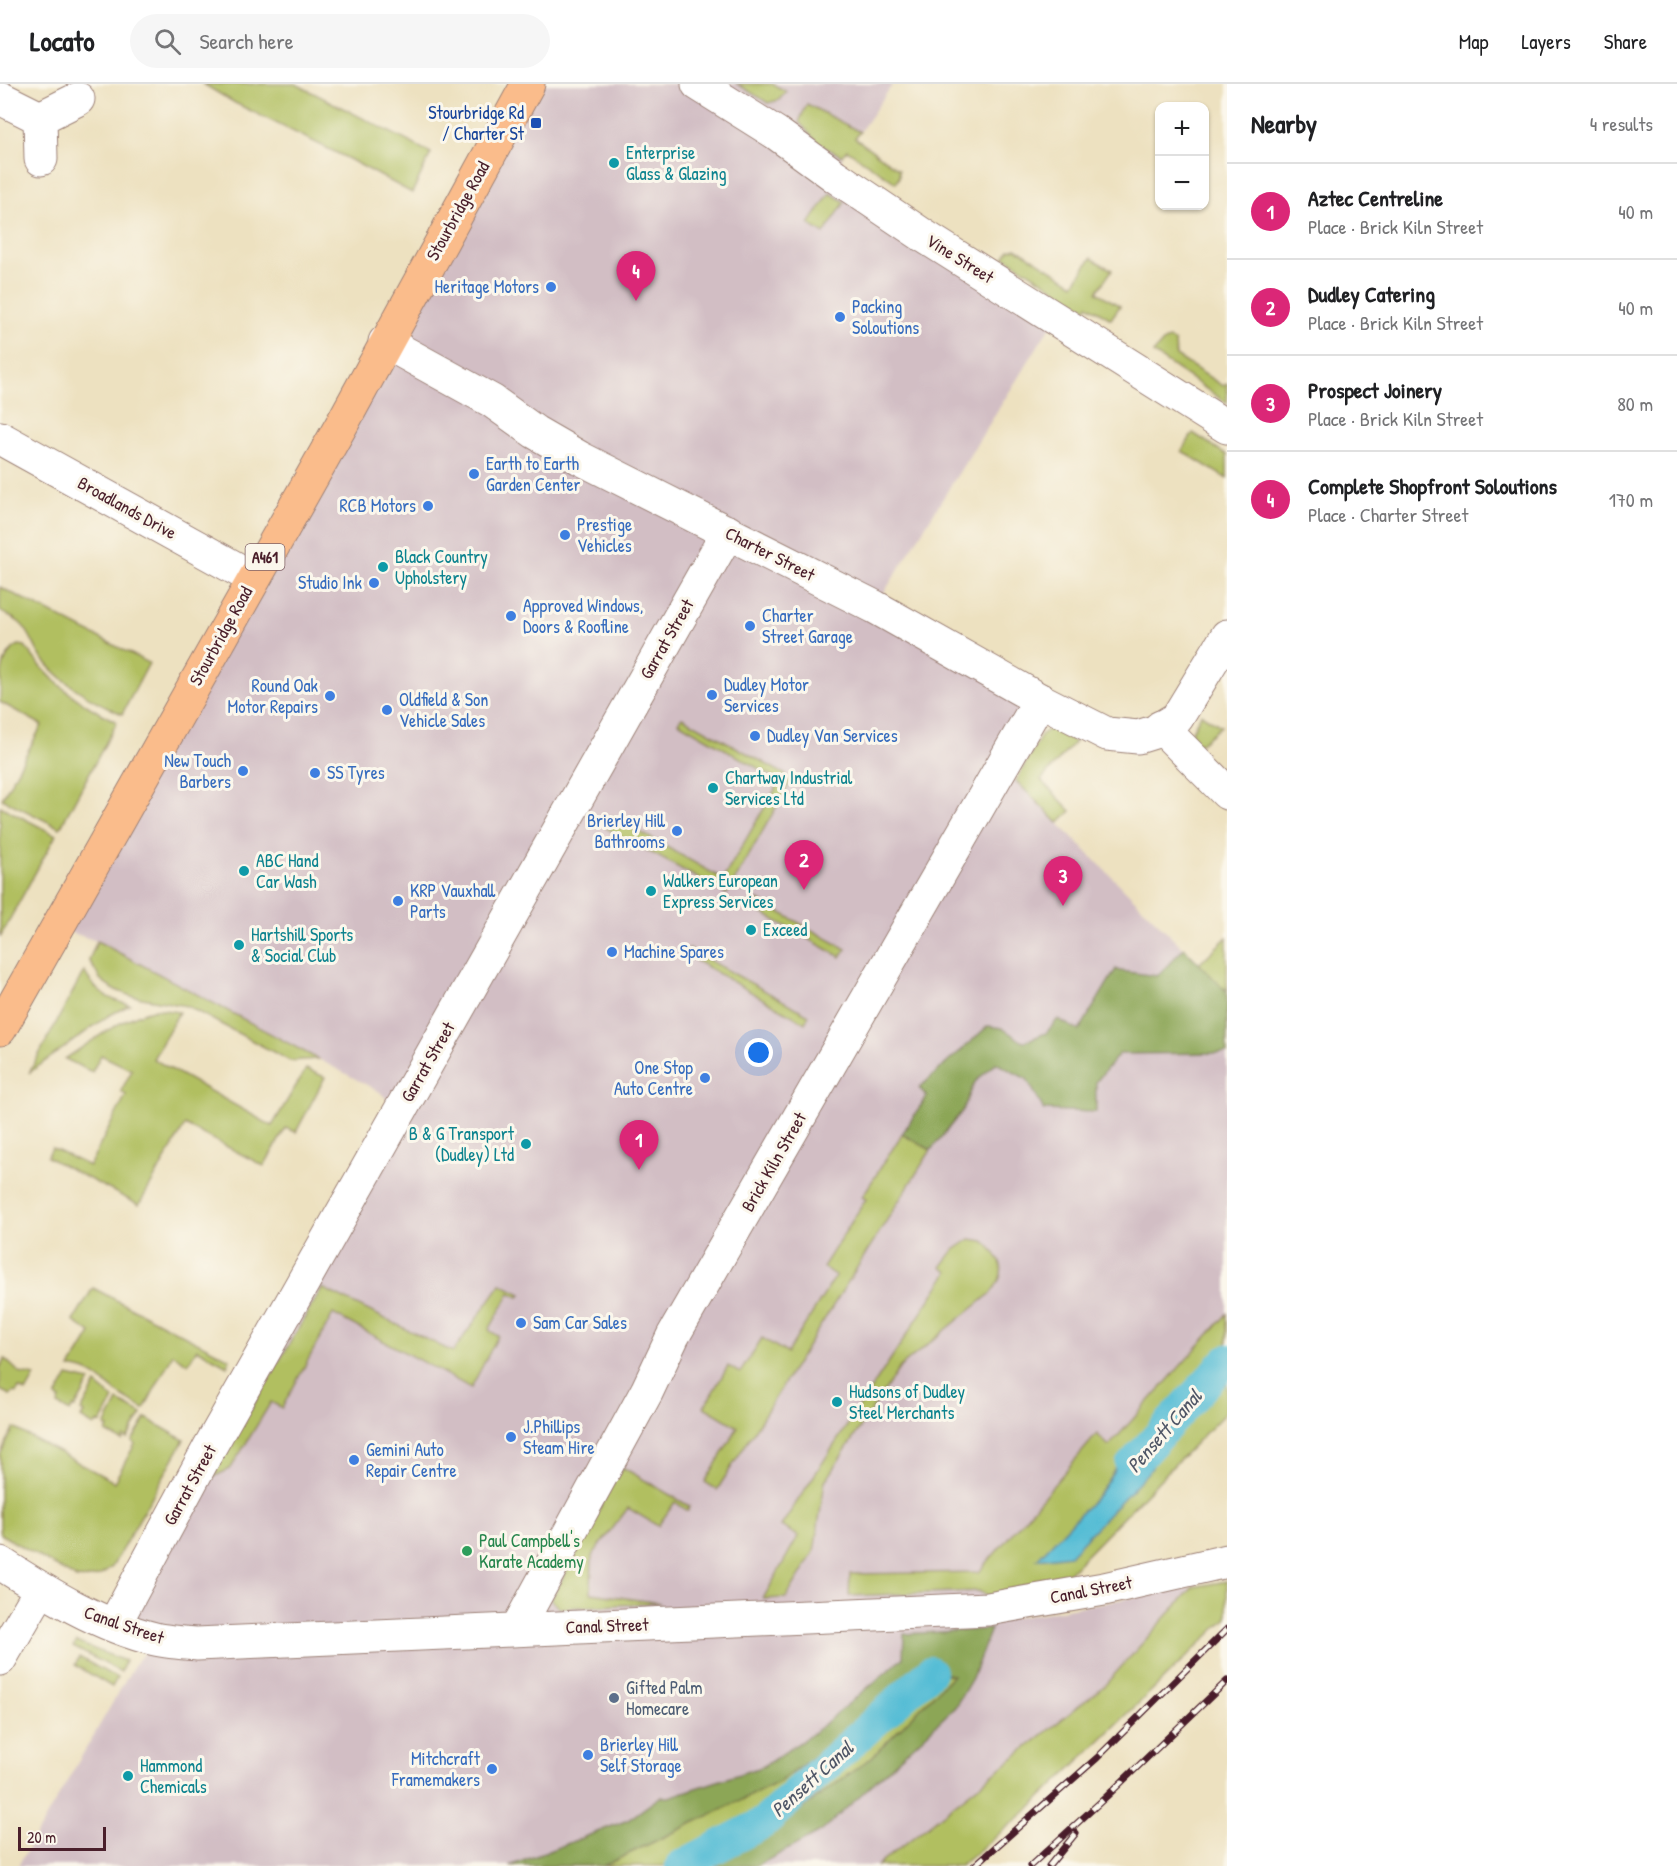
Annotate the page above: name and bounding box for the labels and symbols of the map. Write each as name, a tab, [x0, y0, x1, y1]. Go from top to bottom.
place label: Stourbridge Rd / Charter St	[428, 100, 525, 146]
marker: Stourbridge Rd / Charter St	[529, 116, 543, 130]
place label: Enterprise Glass & Glazing	[626, 140, 727, 186]
marker: Enterprise Glass & Glazing	[607, 156, 621, 170]
street label: Stourbridge Road	[420, 157, 495, 265]
street label: Vine Street	[922, 228, 1000, 290]
pin: 4	[616, 252, 656, 301]
place label: Heritage Motors	[435, 274, 539, 299]
marker: Heritage Motors	[544, 280, 558, 294]
place label: Packing Soloutions	[852, 294, 919, 340]
marker: Packing Soloutions	[833, 310, 847, 324]
place label: Earth to Earth Garden Center	[486, 451, 581, 497]
marker: Earth to Earth Garden Center	[467, 467, 481, 481]
street label: Broadlands Drive	[73, 470, 181, 545]
place label: RCB Motors	[339, 493, 416, 518]
marker: RCB Motors	[421, 499, 435, 513]
place label: Prestige Vehicles	[577, 512, 632, 558]
street label: Charter Street	[721, 520, 820, 587]
marker: Prestige Vehicles	[558, 528, 572, 542]
road number: A461	[246, 544, 284, 570]
place label: Black Country Upholstery	[395, 544, 488, 590]
marker: Black Country Upholstery	[376, 560, 390, 574]
place label: Studio Ink	[298, 570, 363, 595]
marker: Studio Ink	[367, 576, 381, 590]
street label: Stourbridge Road	[183, 582, 258, 690]
place label: Approved Windows, Doors & Roofline	[523, 593, 643, 639]
street label: Garrat Street	[634, 593, 700, 683]
place label: Charter Street Garage	[762, 603, 853, 649]
marker: Approved Windows, Doors & Roofline	[504, 609, 518, 623]
marker: Charter Street Garage	[743, 619, 757, 633]
place label: Dudley Motor Services	[724, 672, 809, 718]
place label: Round Oak Motor Repairs	[228, 673, 319, 719]
place label: Oldfield & Son Vehicle Sales	[399, 687, 488, 733]
marker: Dudley Motor Services	[705, 688, 719, 702]
marker: Round Oak Motor Repairs	[323, 689, 337, 703]
marker: Oldfield & Son Vehicle Sales	[380, 703, 394, 717]
place label: Dudley Van Services	[767, 723, 898, 748]
marker: Dudley Van Services	[748, 729, 762, 743]
place label: New Touch Barbers	[164, 748, 231, 794]
place label: SS Tyres	[327, 760, 385, 785]
marker: New Touch Barbers	[236, 764, 250, 778]
place label: Chartway Industrial Services Ltd	[725, 765, 852, 811]
marker: SS Tyres	[308, 766, 322, 780]
marker: Chartway Industrial Services Ltd	[706, 781, 720, 795]
place label: Brierley Hill Bathrooms	[587, 808, 665, 854]
marker: Brierley Hill Bathrooms	[670, 824, 684, 838]
pin: 2	[784, 840, 824, 890]
place label: ABC Hand Car Wash	[256, 848, 319, 894]
pin: 3	[1044, 856, 1082, 906]
marker: ABC Hand Car Wash	[237, 864, 251, 878]
place label: Walkers European Express Services	[663, 868, 778, 914]
place label: KRP Vauxhall Parts	[410, 878, 495, 924]
marker: Walkers European Express Services	[644, 884, 658, 898]
marker: KRP Vauxhall Parts	[391, 894, 405, 908]
place label: Exceed	[763, 917, 807, 942]
place label: Hartshill Sports & Social Club	[251, 922, 353, 968]
marker: Exceed	[744, 923, 758, 937]
marker: Hartshill Sports & Social Club	[232, 938, 246, 952]
place label: Machine Spares	[624, 939, 724, 964]
marker: Machine Spares	[605, 945, 619, 959]
street label: Garrat Street	[395, 1016, 461, 1106]
your location	[744, 1038, 773, 1067]
place label: One Stop Auto Centre	[614, 1055, 693, 1101]
marker: One Stop Auto Centre	[698, 1071, 712, 1085]
street label: Brick Kiln Street	[735, 1107, 813, 1216]
pin: 1	[620, 1120, 658, 1170]
place label: B & G Transport (Dudley) Ltd	[409, 1121, 515, 1167]
marker: B & G Transport (Dudley) Ltd	[519, 1137, 533, 1151]
place label: Sam Car Sales	[533, 1310, 627, 1335]
marker: Sam Car Sales	[514, 1316, 528, 1330]
place label: Hudsons of Dudley Steel Merchants	[849, 1379, 966, 1425]
water label: Pensett Canal	[1120, 1382, 1208, 1478]
marker: Hudsons of Dudley Steel Merchants	[830, 1395, 844, 1409]
place label: J.Phillips Steam Hire	[523, 1414, 595, 1460]
marker: J.Phillips Steam Hire	[504, 1430, 518, 1444]
place label: Gemini Auto Repair Centre	[366, 1437, 457, 1483]
street label: Garrat Street	[157, 1439, 222, 1530]
marker: Gemini Auto Repair Centre	[347, 1453, 361, 1467]
place label: Paul Campbell's Karate Academy	[479, 1528, 584, 1574]
marker: Paul Campbell's Karate Academy	[460, 1544, 474, 1558]
street label: Canal Street	[1048, 1569, 1135, 1610]
street label: Canal Street	[81, 1599, 168, 1650]
street label: Canal Street	[565, 1612, 650, 1639]
place label: Gifted Palm Homecare	[626, 1675, 702, 1721]
marker: Gifted Palm Homecare	[607, 1691, 621, 1705]
place label: Brierley Hill Self Storage	[600, 1732, 682, 1778]
water label: Pensett Canal	[765, 1733, 860, 1823]
place label: Mitchcraft Framemakers	[391, 1746, 481, 1792]
marker: Brierley Hill Self Storage	[581, 1748, 595, 1762]
place label: Hammond Chemicals	[140, 1753, 207, 1799]
marker: Mitchcraft Framemakers	[485, 1762, 499, 1776]
marker: Hammond Chemicals	[121, 1769, 135, 1783]
scale bar	[18, 1824, 106, 1852]

